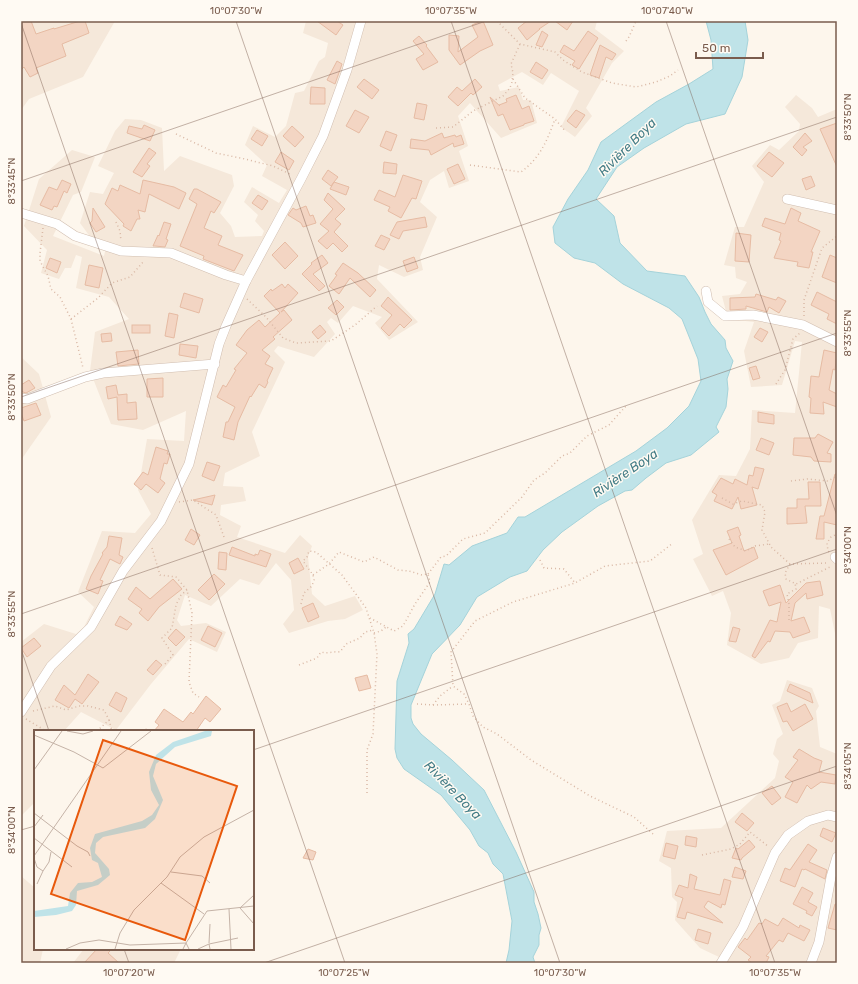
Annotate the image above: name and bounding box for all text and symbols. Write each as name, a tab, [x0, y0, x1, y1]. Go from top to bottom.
text: 10°07'30"W	[210, 5, 262, 17]
text: 10°07'35"W	[425, 5, 477, 17]
text: 10°07'40"W	[641, 5, 693, 17]
scale bar	[696, 34, 763, 60]
text: 50 m	[702, 41, 730, 55]
text: 8°33'50"N	[842, 93, 854, 141]
water label: Rivière Boya	[595, 115, 659, 179]
text: 8°33'45"N	[6, 158, 18, 204]
text: 8°33'55"N	[842, 309, 854, 357]
text: 8°33'50"N	[6, 373, 18, 421]
water label: Rivière Boya	[590, 446, 661, 500]
text: 8°34'00"N	[842, 526, 854, 574]
text: 8°33'55"N	[6, 590, 18, 638]
inset map	[34, 730, 254, 950]
text: 8°34'05"N	[842, 742, 854, 790]
water label: Rivière Boya	[421, 758, 485, 823]
text: 8°34'00"N	[6, 806, 18, 854]
text: 10°07'20"W	[103, 967, 155, 979]
text: 10°07'25"W	[318, 967, 370, 979]
text: 10°07'30"W	[534, 967, 586, 979]
text: 10°07'35"W	[749, 967, 801, 979]

